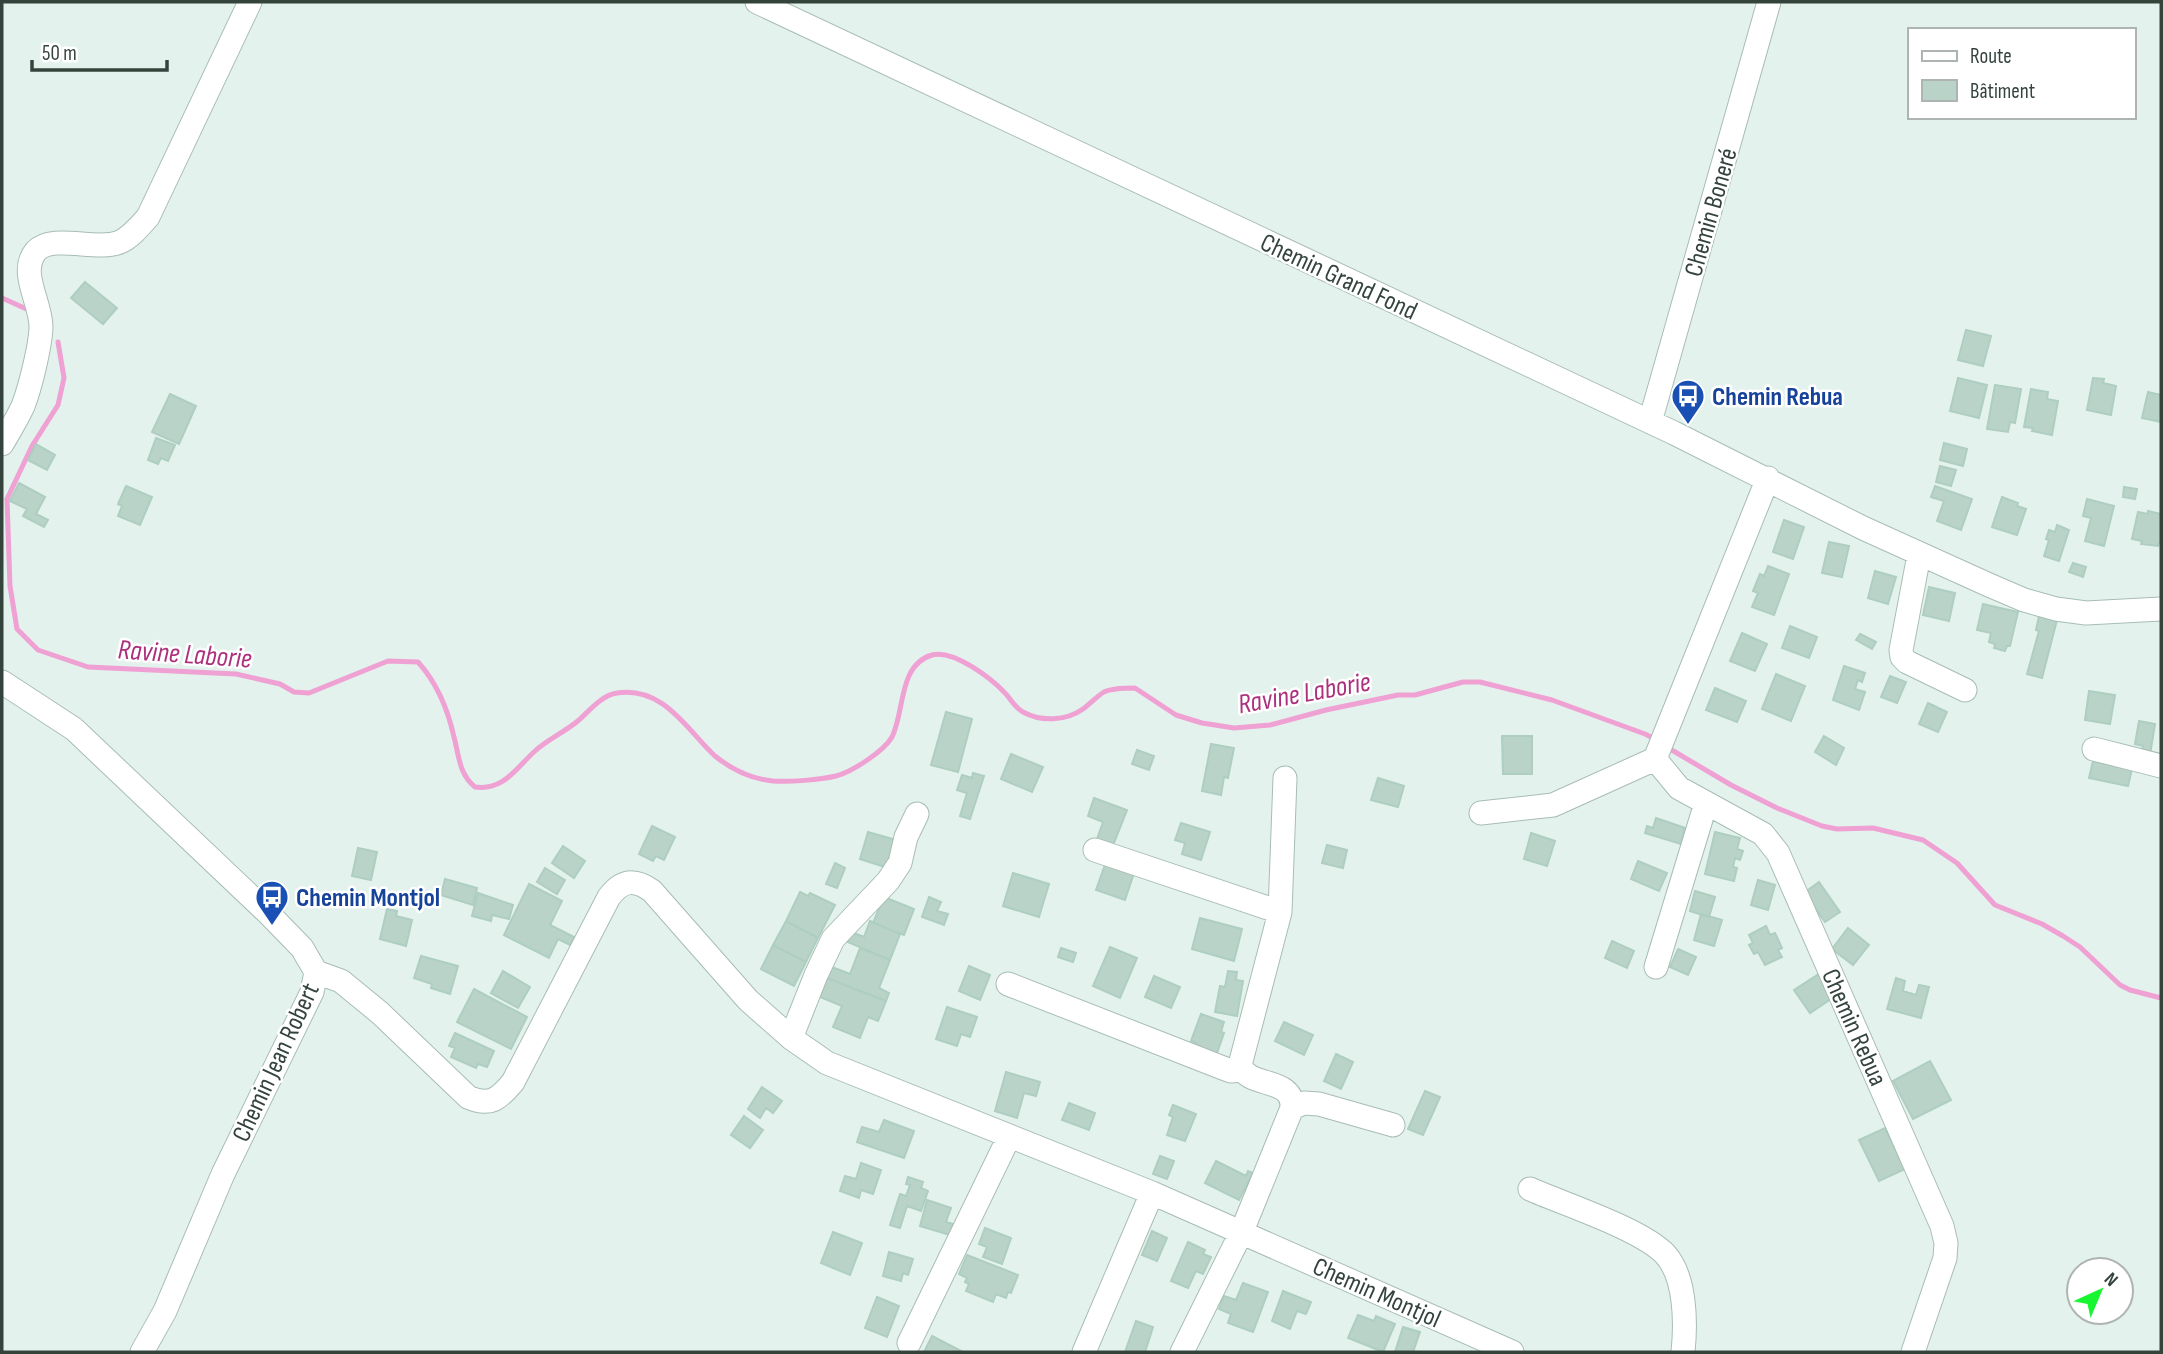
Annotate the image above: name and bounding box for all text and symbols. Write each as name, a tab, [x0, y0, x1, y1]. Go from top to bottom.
scale bar	[32, 28, 166, 72]
legend	[1908, 28, 2135, 119]
text: 50 m	[42, 41, 77, 66]
text: Route	[1970, 44, 2012, 69]
text: Bâtiment	[1970, 79, 2035, 104]
street label: Chemin Boneré	[1678, 144, 1745, 280]
street label: Chemin Grand Fond	[1255, 228, 1422, 327]
bus stop icon: Chemin Rebua	[1669, 377, 1707, 426]
place label: Chemin Rebua	[1712, 382, 1843, 413]
water label: Ravine Laborie	[117, 633, 253, 676]
water label: Ravine Laborie	[1235, 666, 1373, 721]
bus stop icon: Chemin Montjol	[253, 878, 291, 927]
place label: Chemin Montjol	[296, 883, 440, 914]
street label: Chemin Rebua	[1814, 964, 1893, 1091]
street label: Chemin Jean Robert	[226, 978, 327, 1147]
street label: Chemin Montjol	[1308, 1251, 1445, 1335]
north arrow	[2065, 1256, 2135, 1326]
text: N	[2099, 1268, 2122, 1292]

